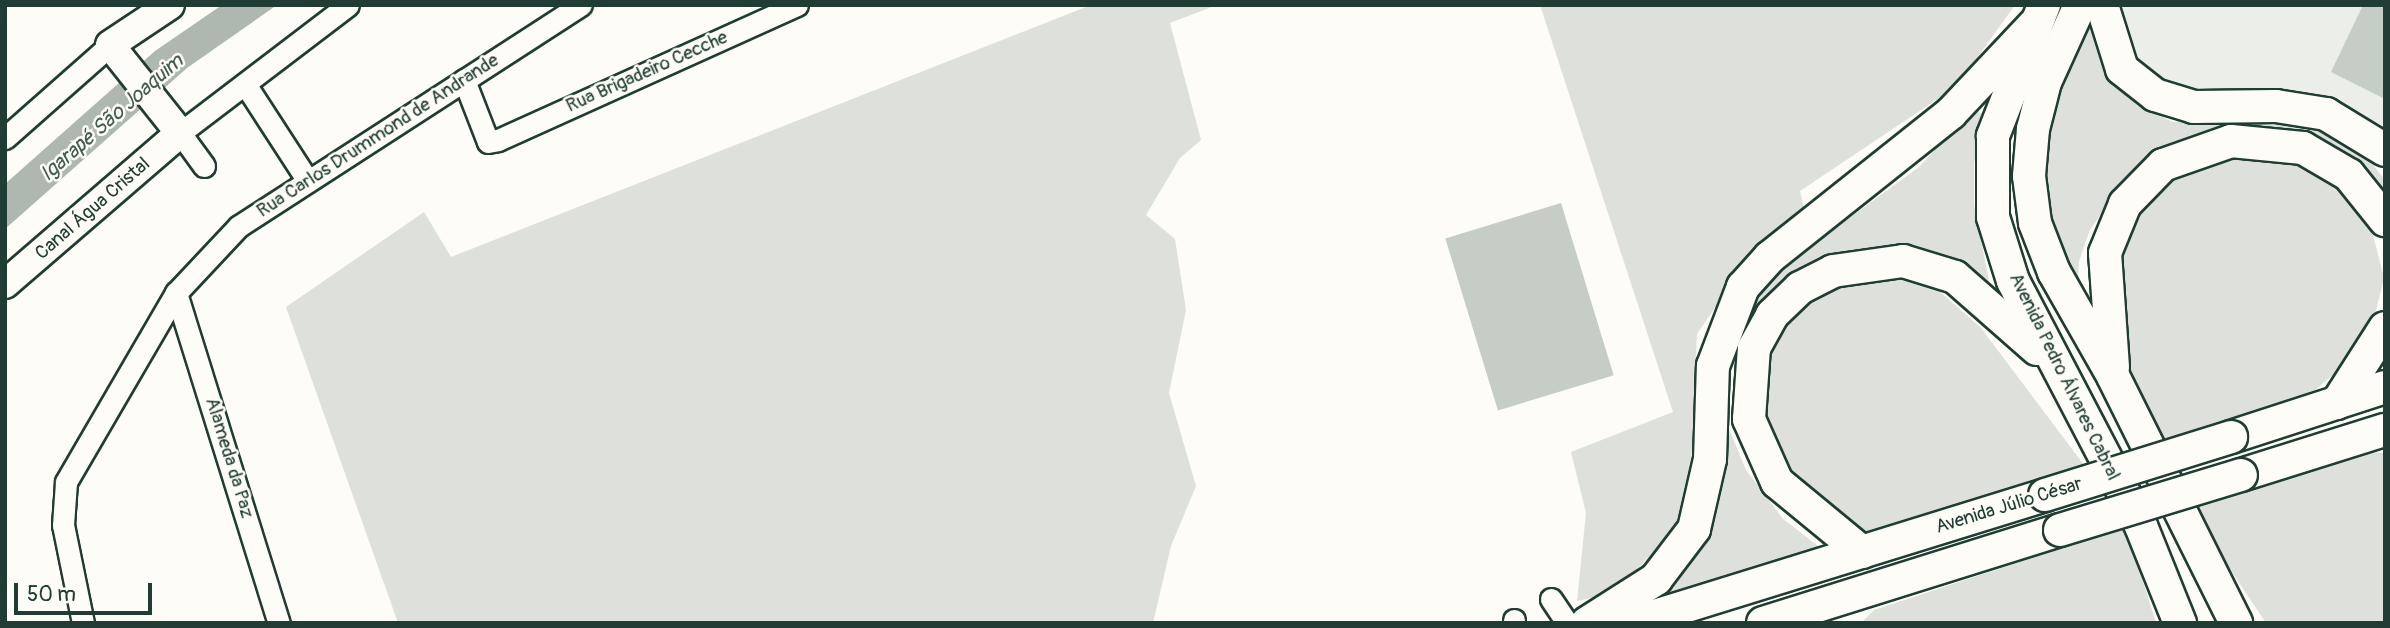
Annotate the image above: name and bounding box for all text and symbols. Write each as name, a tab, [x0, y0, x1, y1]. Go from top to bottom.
street label: Rua Brigadeiro Cecche	[563, 26, 731, 118]
water label: Igarapé São Joaquim	[35, 49, 189, 187]
street label: Rua Carlos Drummond de Andrande	[253, 49, 503, 223]
street label: Canal Água Cristal	[31, 153, 155, 265]
street label: Avenida Pedro Álvares Cabral	[2004, 269, 2124, 485]
street label: Alameda da Paz	[200, 395, 258, 521]
street label: Avenida Júlio César	[1933, 473, 2085, 539]
scale bar	[18, 568, 156, 612]
text: 50 m	[27, 581, 76, 608]

